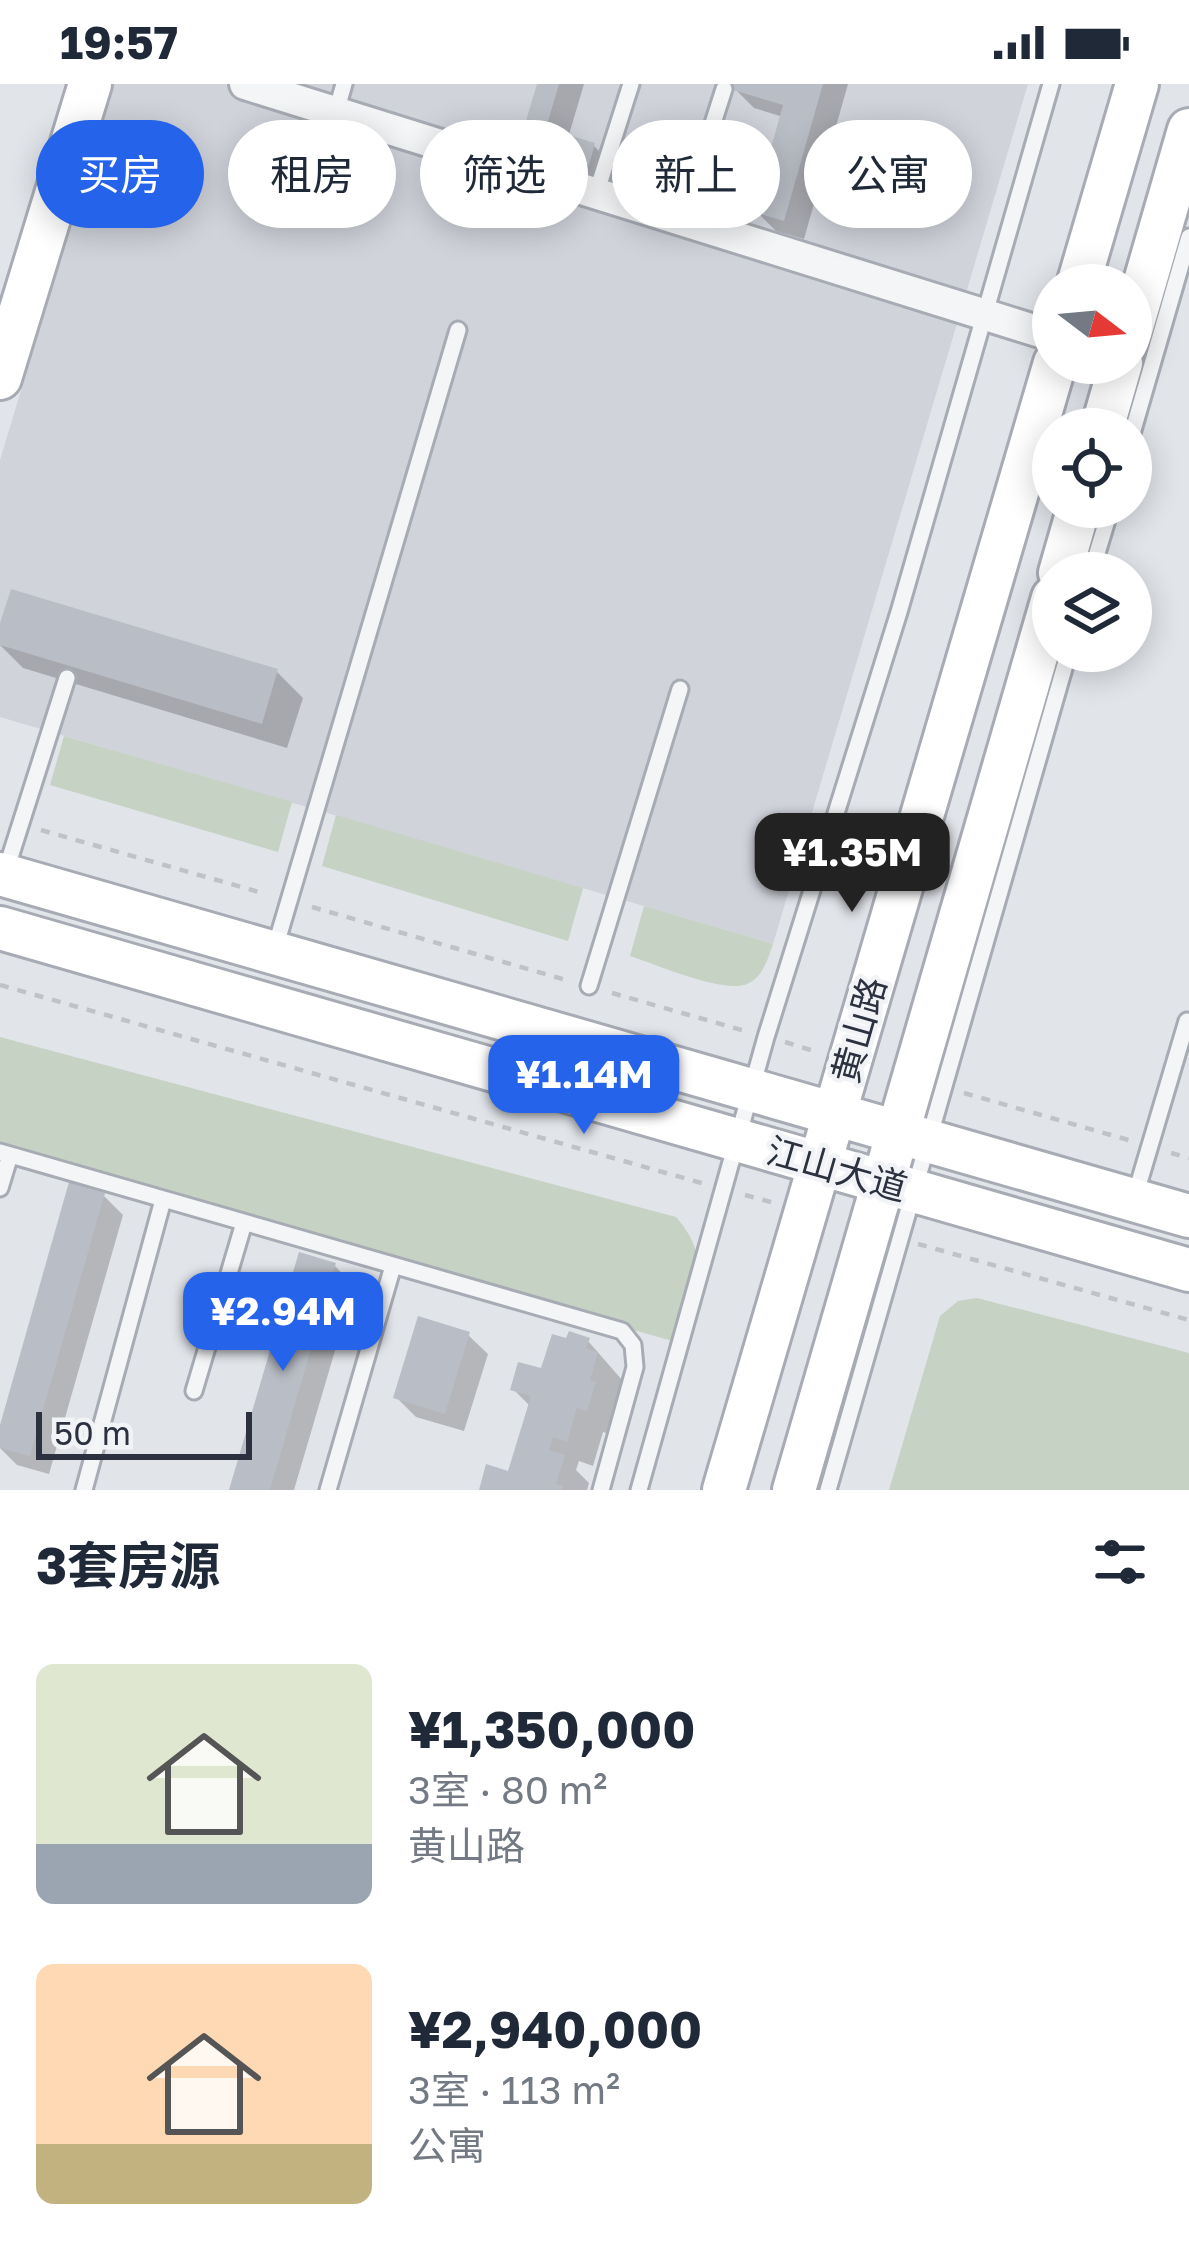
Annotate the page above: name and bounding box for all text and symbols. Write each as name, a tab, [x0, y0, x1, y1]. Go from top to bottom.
text: 19:57	[60, 15, 178, 69]
chip: 买房	[36, 120, 204, 228]
chip: 租房	[228, 120, 396, 228]
chip: 筛选	[420, 120, 588, 228]
chip: 新上	[612, 120, 780, 228]
chip: 公寓	[804, 120, 972, 228]
north arrow	[1032, 264, 1152, 384]
map controls	[1032, 264, 1152, 672]
button: locate	[1032, 408, 1152, 528]
button: layers	[1032, 552, 1152, 672]
pin: ¥1.35M	[754, 813, 950, 915]
text: ¥1.35M	[782, 828, 922, 875]
street label: 黄山路	[823, 972, 894, 1088]
pin: ¥1.14M	[486, 1035, 682, 1137]
text: ¥1.14M	[515, 1050, 653, 1097]
street label: 江山大道	[762, 1128, 912, 1209]
pin: ¥2.94M	[185, 1272, 381, 1374]
text: ¥2.94M	[210, 1287, 356, 1334]
scale bar	[36, 1406, 252, 1459]
text: 50 m	[54, 1413, 131, 1452]
icon: filters	[1087, 1529, 1153, 1595]
text: 3套房源	[36, 1534, 220, 1595]
text: ¥1,350,000	[408, 1698, 695, 1759]
icon: home	[132, 1712, 276, 1856]
text: 3室 · 80 m²	[408, 1766, 607, 1813]
text: 黄山路	[408, 1822, 525, 1869]
text: ¥2,940,000	[408, 1998, 702, 2059]
icon: home	[132, 2012, 276, 2156]
text: 3室 · 113 m²	[408, 2066, 620, 2113]
text: 公寓	[408, 2122, 486, 2169]

